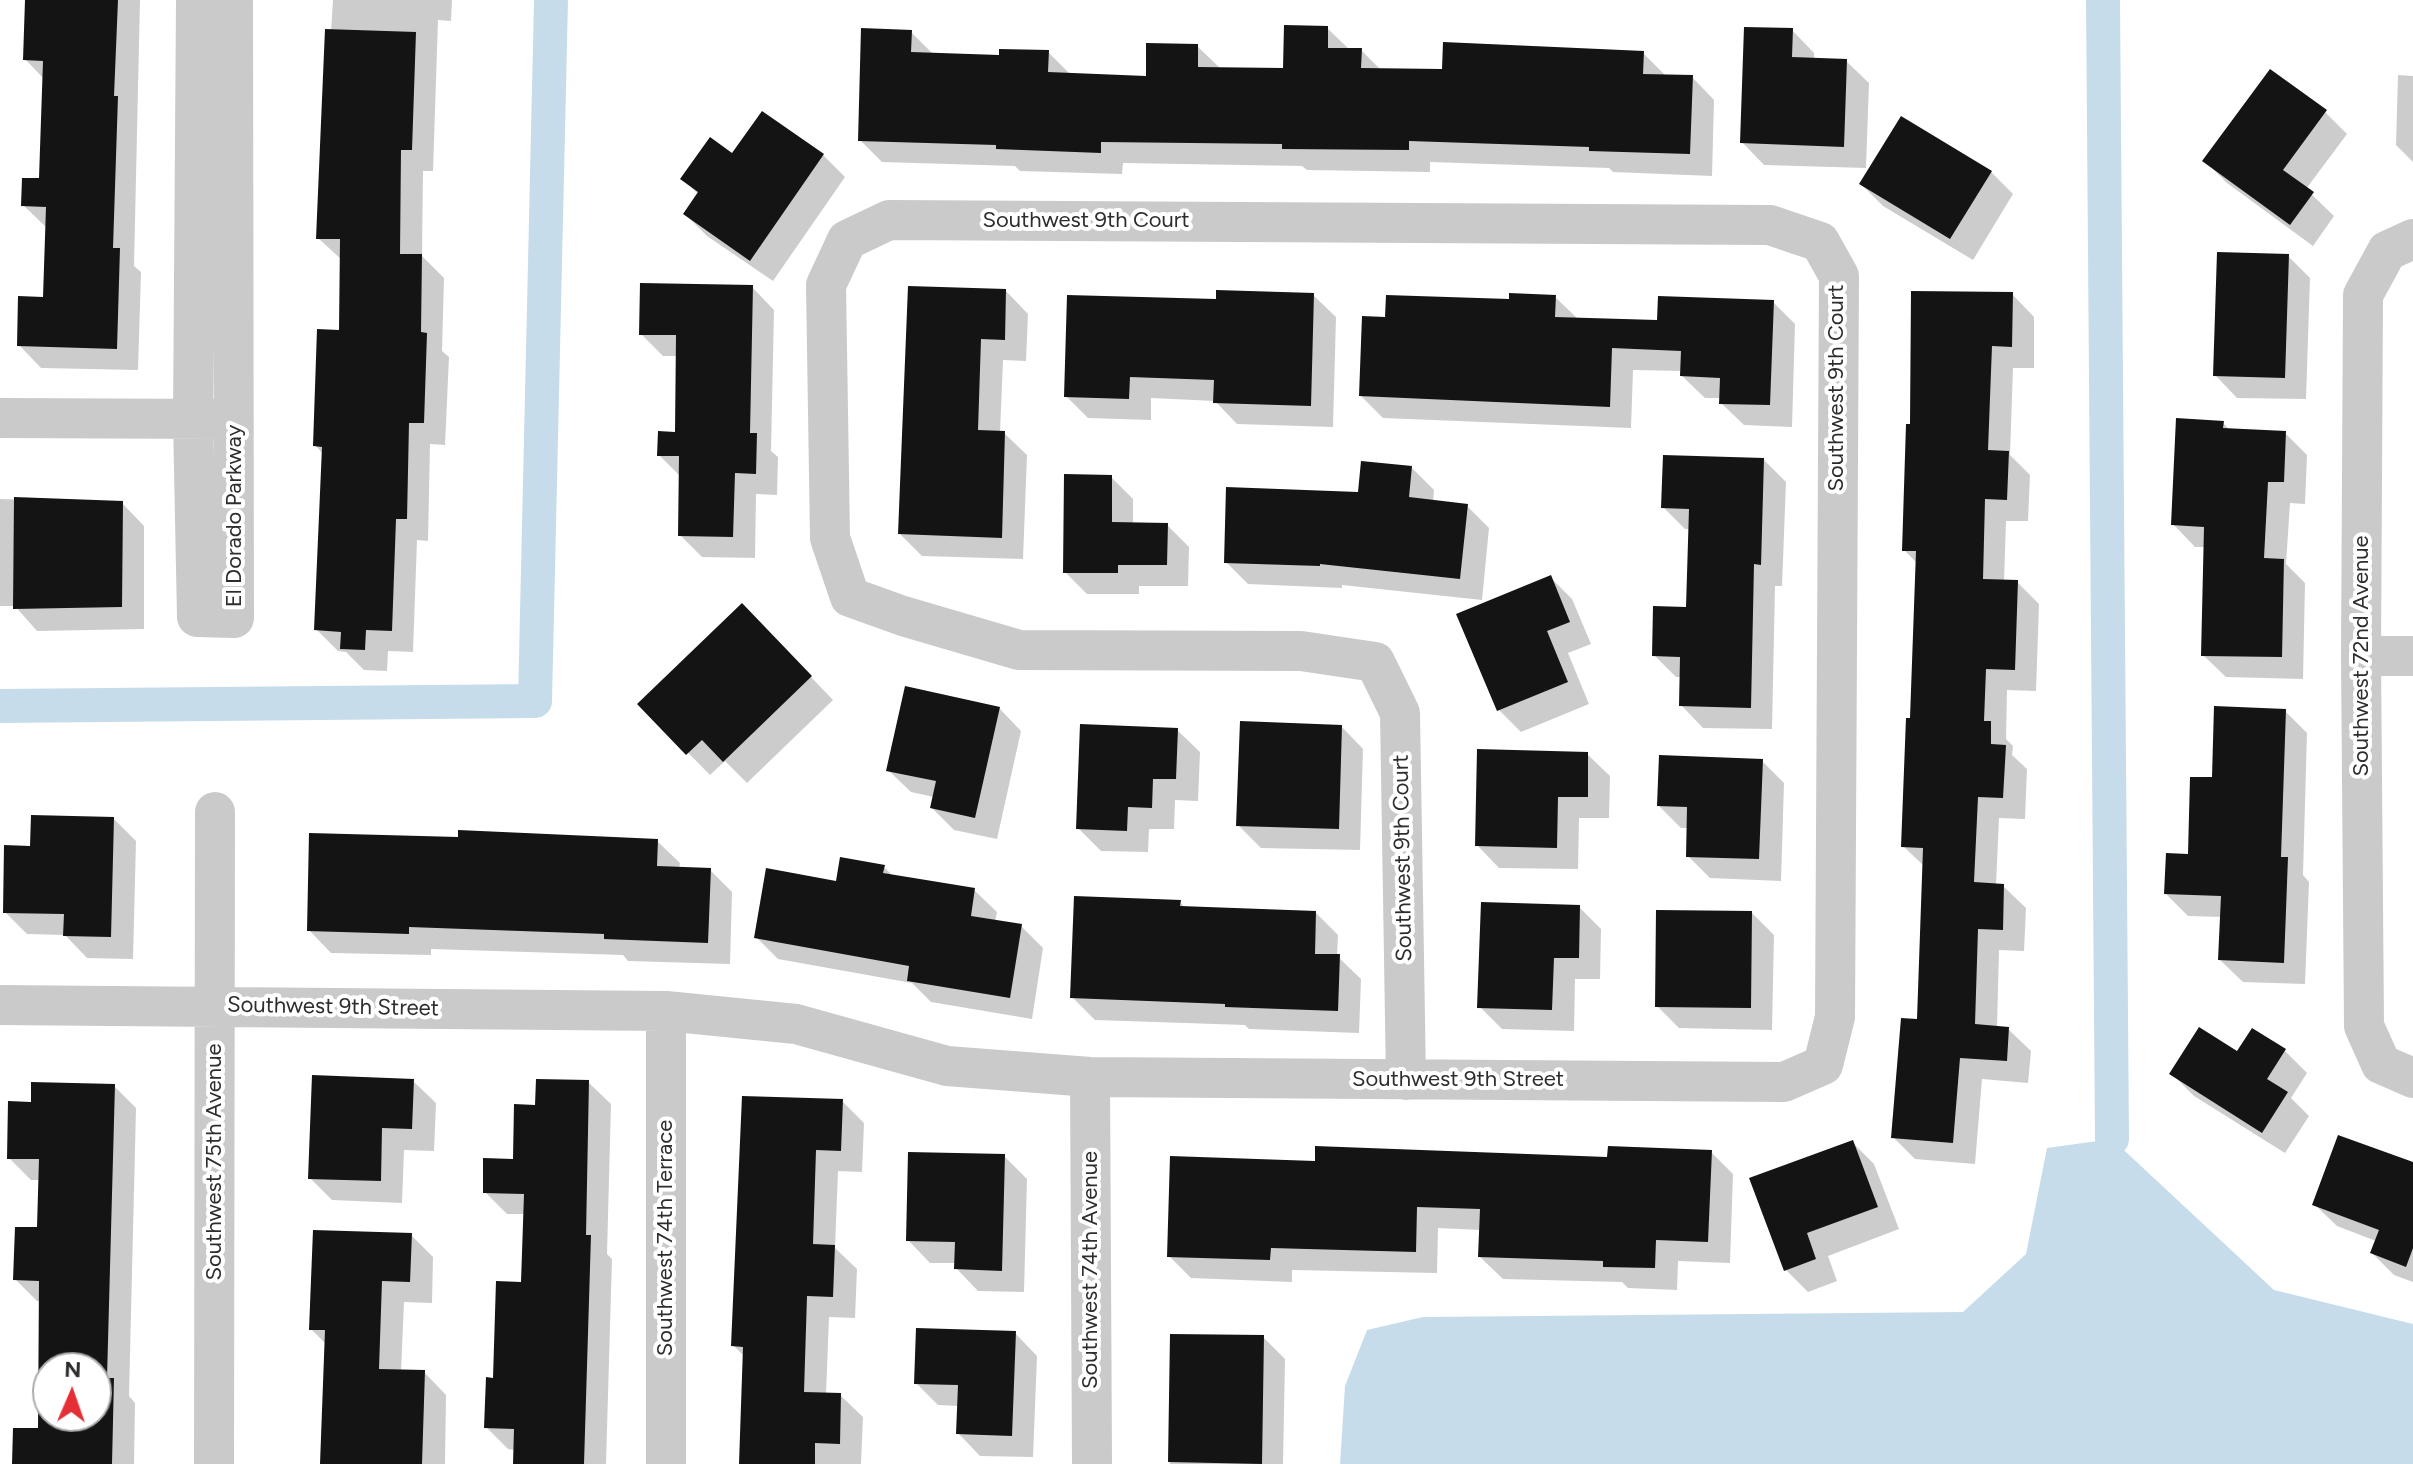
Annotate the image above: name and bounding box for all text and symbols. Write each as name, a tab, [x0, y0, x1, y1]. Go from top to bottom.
street label: Southwest 9th Court	[982, 208, 1190, 234]
street label: Southwest 9th Court	[1824, 284, 1850, 492]
street label: El Dorado Parkway	[222, 425, 248, 607]
street label: Southwest 72nd Avenue	[2349, 535, 2375, 777]
street label: Southwest 9th Court	[1388, 754, 1418, 962]
street label: Southwest 9th Street	[227, 992, 439, 1022]
street label: Southwest 75th Avenue	[202, 1044, 228, 1280]
street label: Southwest 9th Street	[1352, 1067, 1564, 1093]
street label: Southwest 74th Terrace	[653, 1120, 679, 1356]
street label: Southwest 74th Avenue	[1078, 1151, 1104, 1389]
north arrow	[32, 1352, 112, 1432]
text: N	[64, 1356, 82, 1383]

